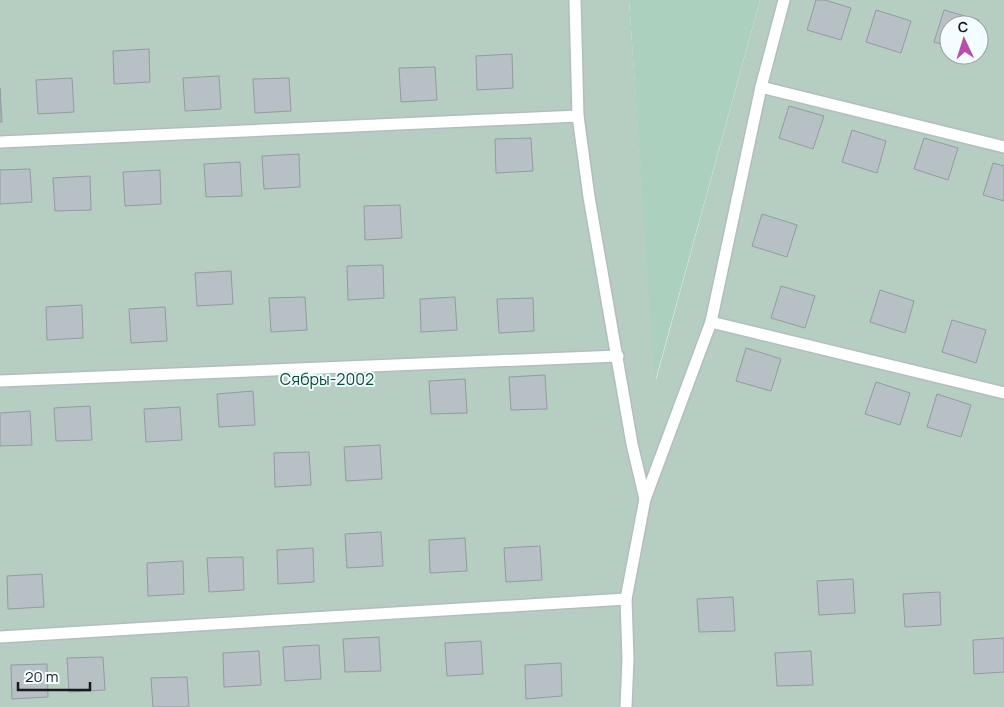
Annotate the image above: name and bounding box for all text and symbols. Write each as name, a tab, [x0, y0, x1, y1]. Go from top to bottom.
north arrow	[939, 15, 989, 65]
text: С	[957, 17, 969, 36]
park label: Сябры-2002	[280, 368, 374, 390]
scale bar	[18, 660, 90, 692]
text: 20 m	[25, 666, 58, 687]

